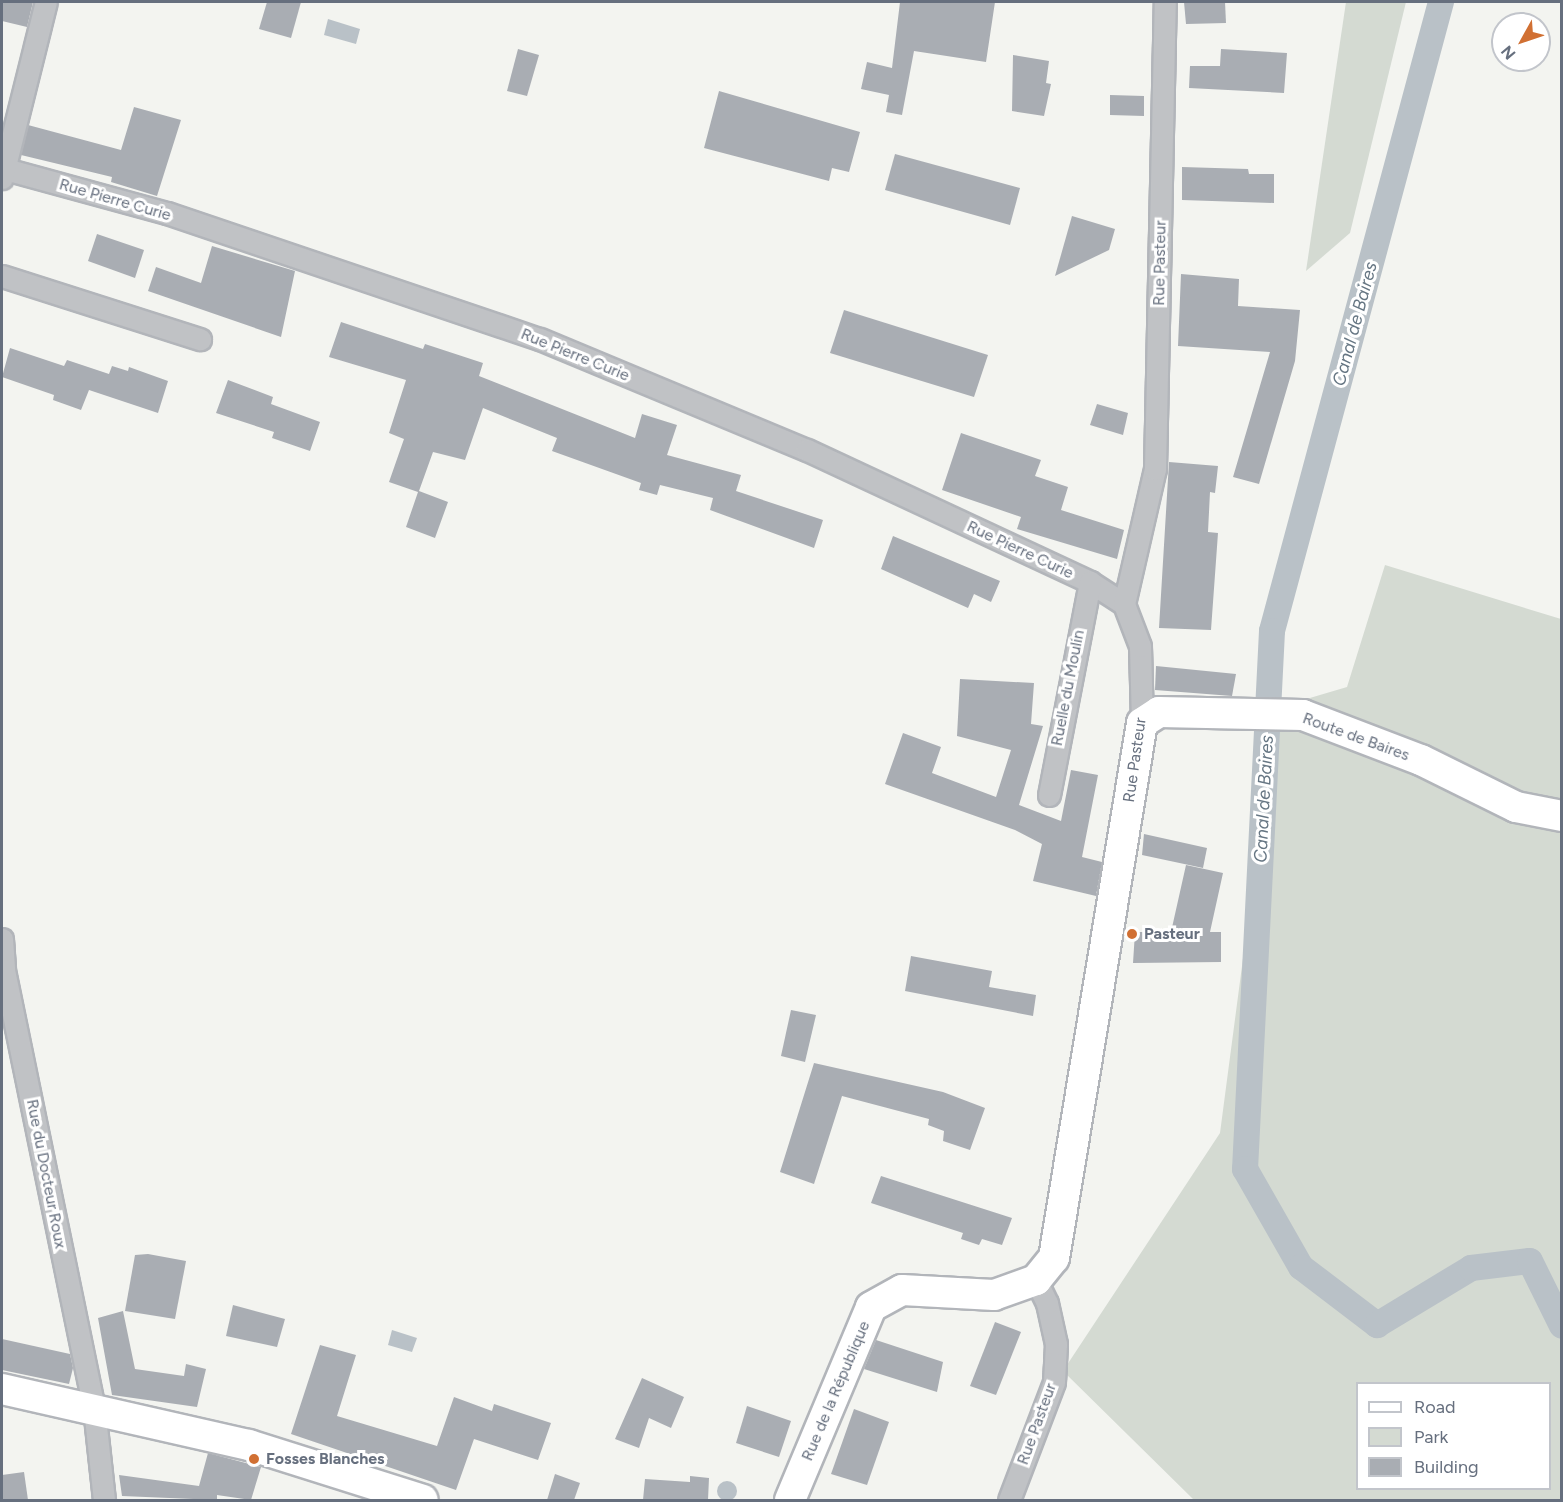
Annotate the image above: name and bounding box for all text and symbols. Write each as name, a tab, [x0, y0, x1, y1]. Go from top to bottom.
north arrow	[1491, 12, 1551, 72]
text: N	[1497, 42, 1520, 63]
street label: Rue Pierre Curie	[57, 175, 173, 225]
street label: Rue Pasteur	[1150, 220, 1170, 306]
water label: Canal de Baires	[1328, 260, 1382, 388]
street label: Rue Pierre Curie	[518, 325, 632, 385]
street label: Rue Pierre Curie	[964, 517, 1076, 583]
street label: Ruelle du Moulin	[1047, 628, 1089, 748]
street label: Route de Baires	[1300, 709, 1412, 765]
street label: Rue Pasteur	[1120, 716, 1150, 804]
water label: Canal de Baires	[1250, 735, 1278, 863]
place label: Pasteur	[1144, 924, 1200, 944]
marker: Pasteur	[1125, 927, 1139, 941]
street label: Rue du Docteur Roux	[22, 1098, 70, 1250]
street label: Rue de la République	[798, 1318, 874, 1464]
street label: Rue Pasteur	[1013, 1381, 1061, 1467]
legend	[1356, 1382, 1551, 1490]
text: Road	[1414, 1396, 1455, 1418]
text: Park	[1414, 1426, 1448, 1448]
place label: Fosses Blanches	[266, 1449, 385, 1469]
marker: Fosses Blanches	[247, 1452, 261, 1466]
text: Building	[1414, 1456, 1479, 1478]

